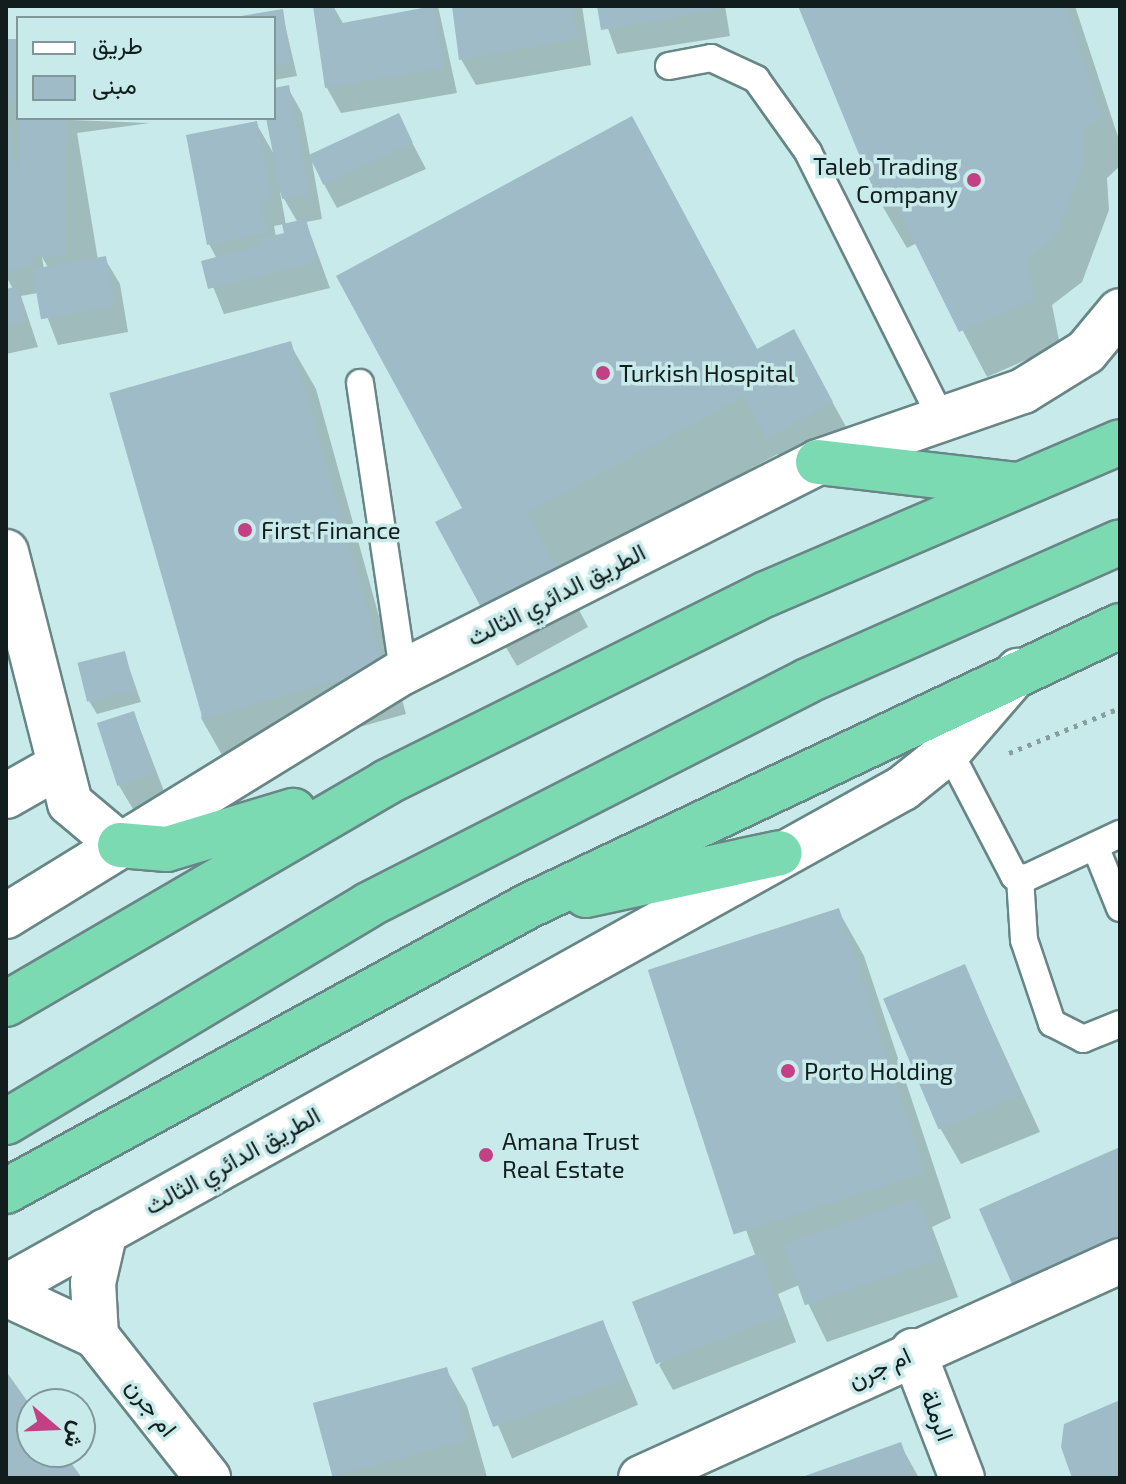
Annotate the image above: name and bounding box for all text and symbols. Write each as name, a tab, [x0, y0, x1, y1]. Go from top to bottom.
legend	[16, 16, 276, 120]
text: طريق	[92, 30, 143, 59]
text: مبنى	[92, 70, 137, 99]
place label: Taleb Trading Company	[813, 152, 958, 208]
marker: Taleb Trading Company	[965, 171, 983, 189]
place label: Turkish Hospital	[619, 359, 795, 387]
marker: Turkish Hospital	[594, 364, 612, 382]
place label: First Finance	[261, 516, 401, 544]
marker: First Finance	[236, 521, 254, 539]
street label: الطريق الدائري الثالث	[462, 537, 650, 651]
place label: Porto Holding	[804, 1057, 953, 1085]
marker: Porto Holding	[779, 1062, 797, 1080]
street label: الطريق الدائري الثالث	[139, 1100, 325, 1220]
place label: Amana Trust Real Estate	[502, 1127, 640, 1183]
marker: Amana Trust Real Estate	[477, 1146, 495, 1164]
street label: ام جرن	[843, 1340, 915, 1394]
street label: ام جرن	[120, 1372, 184, 1442]
street label: الرملة	[915, 1385, 961, 1445]
north arrow	[16, 1388, 96, 1468]
text: ش	[60, 1418, 93, 1452]

